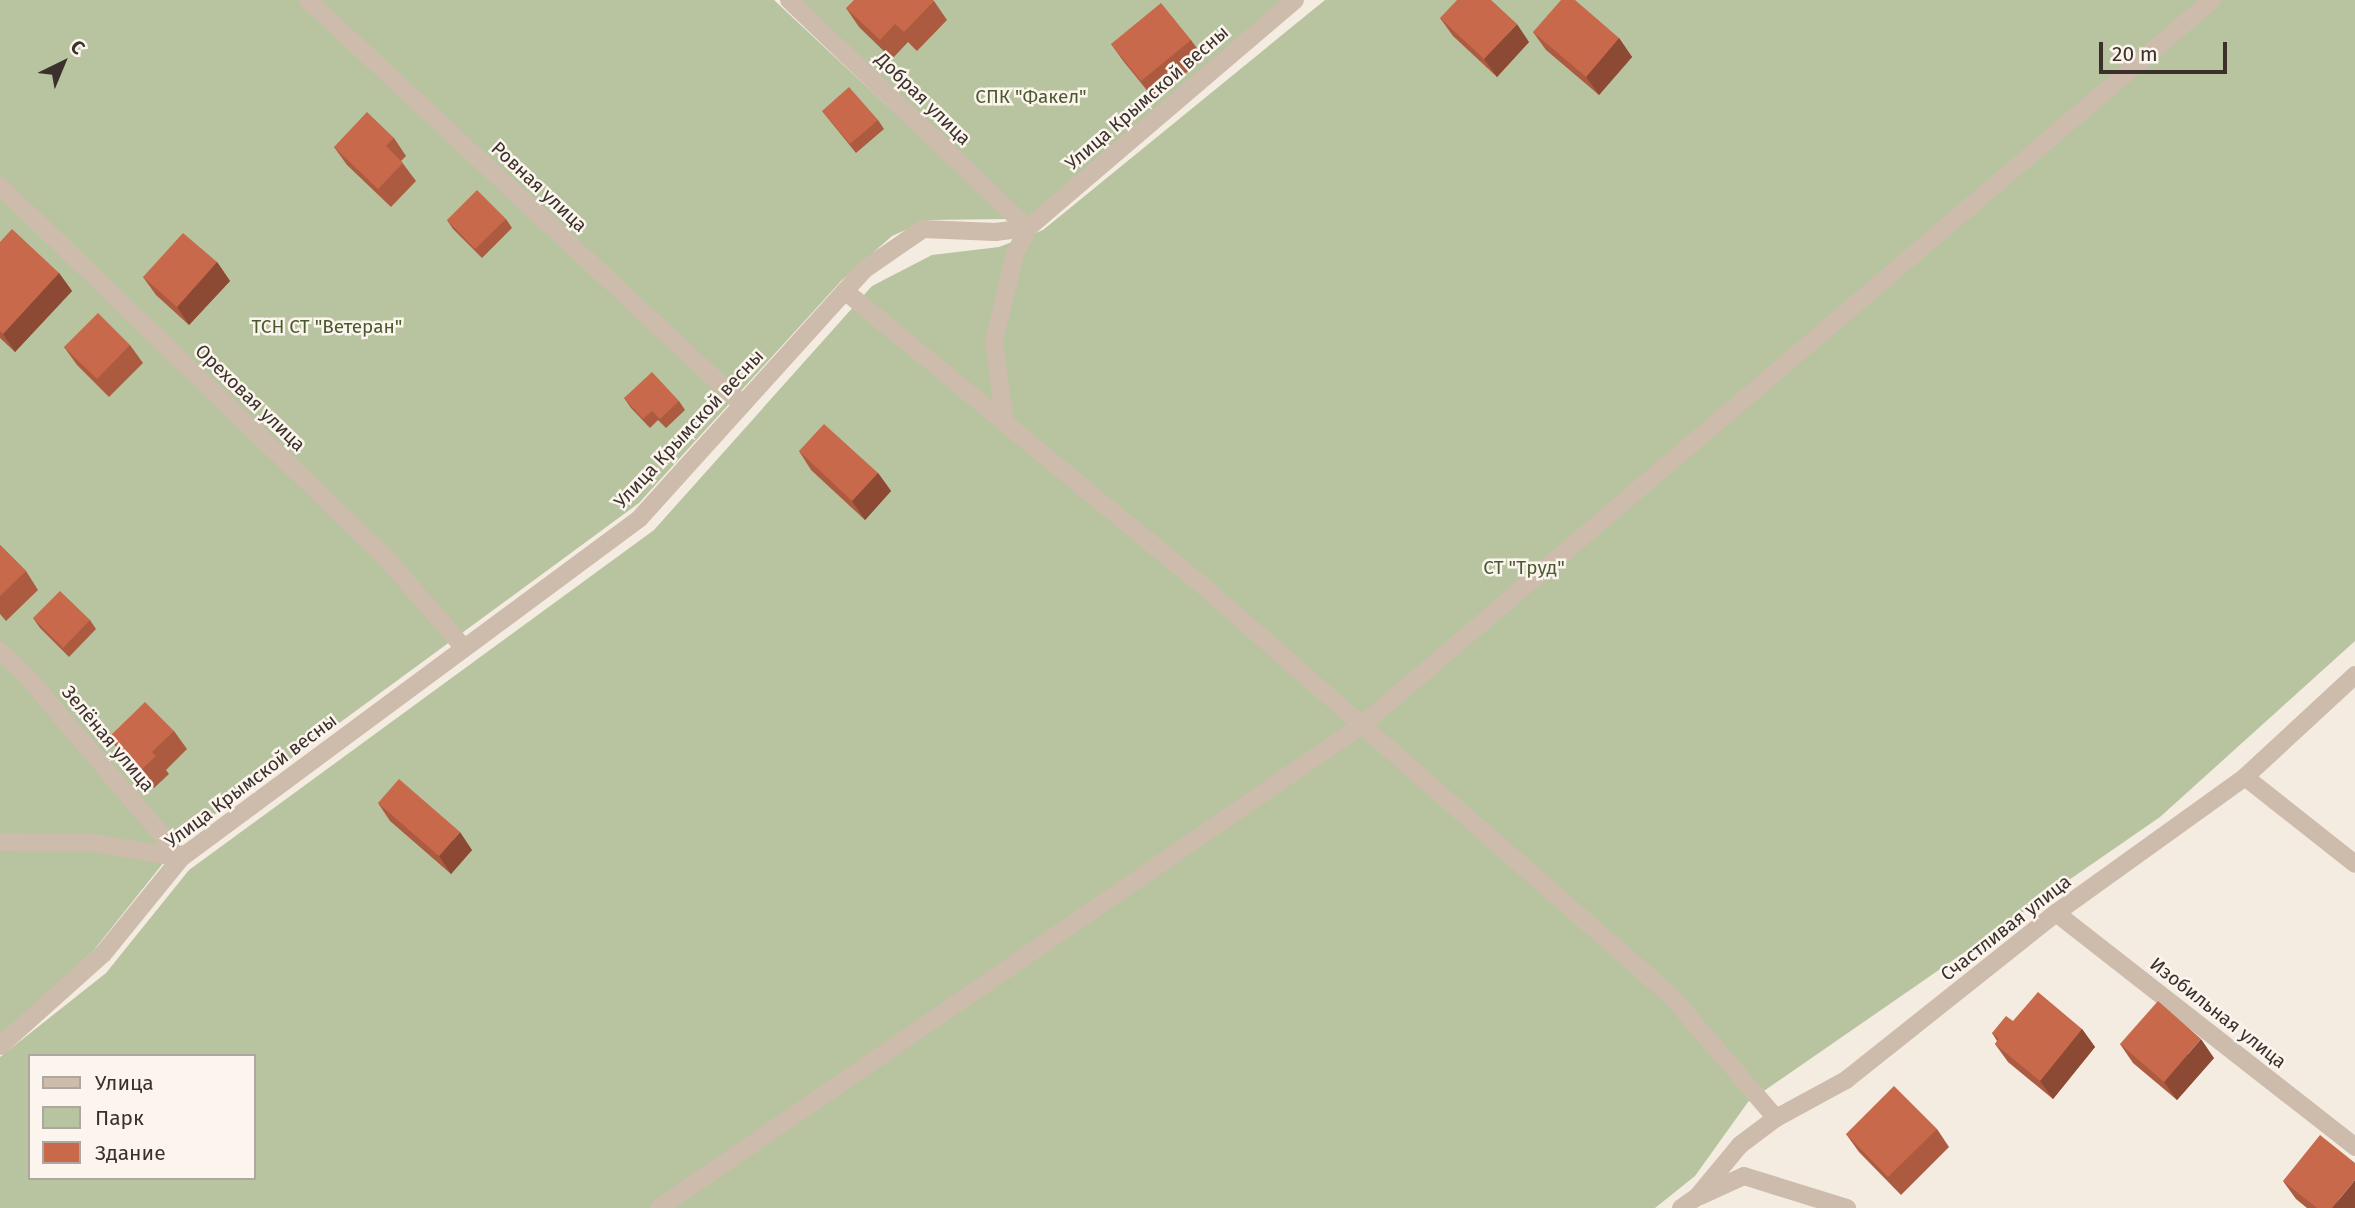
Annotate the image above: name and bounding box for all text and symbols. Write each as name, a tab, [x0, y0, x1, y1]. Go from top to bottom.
street label: Улица Крымской весны	[1061, 21, 1233, 175]
north arrow	[28, 28, 98, 98]
scale bar	[2103, 28, 2231, 72]
text: С	[66, 35, 90, 59]
text: 20 m	[2112, 41, 2158, 67]
street label: Добрая улица	[871, 48, 975, 150]
park label: СПК "Факел"	[975, 86, 1087, 108]
street label: Ровная улица	[486, 137, 592, 237]
park label: ТСН СТ "Ветеран"	[252, 316, 402, 338]
street label: Ореховая улица	[190, 340, 310, 456]
street label: Улица Крымской весны	[609, 345, 769, 513]
park label: СТ "Труд"	[1483, 557, 1565, 579]
street label: Зелёная улица	[57, 681, 159, 797]
street label: Улица Крымской весны	[161, 709, 341, 853]
street label: Счастливая улица	[1936, 870, 2076, 986]
street label: Изобильная улица	[2145, 953, 2291, 1073]
legend	[28, 1054, 256, 1180]
text: Улица	[95, 1070, 154, 1096]
text: Парк	[95, 1105, 144, 1131]
text: Здание	[95, 1140, 166, 1166]

